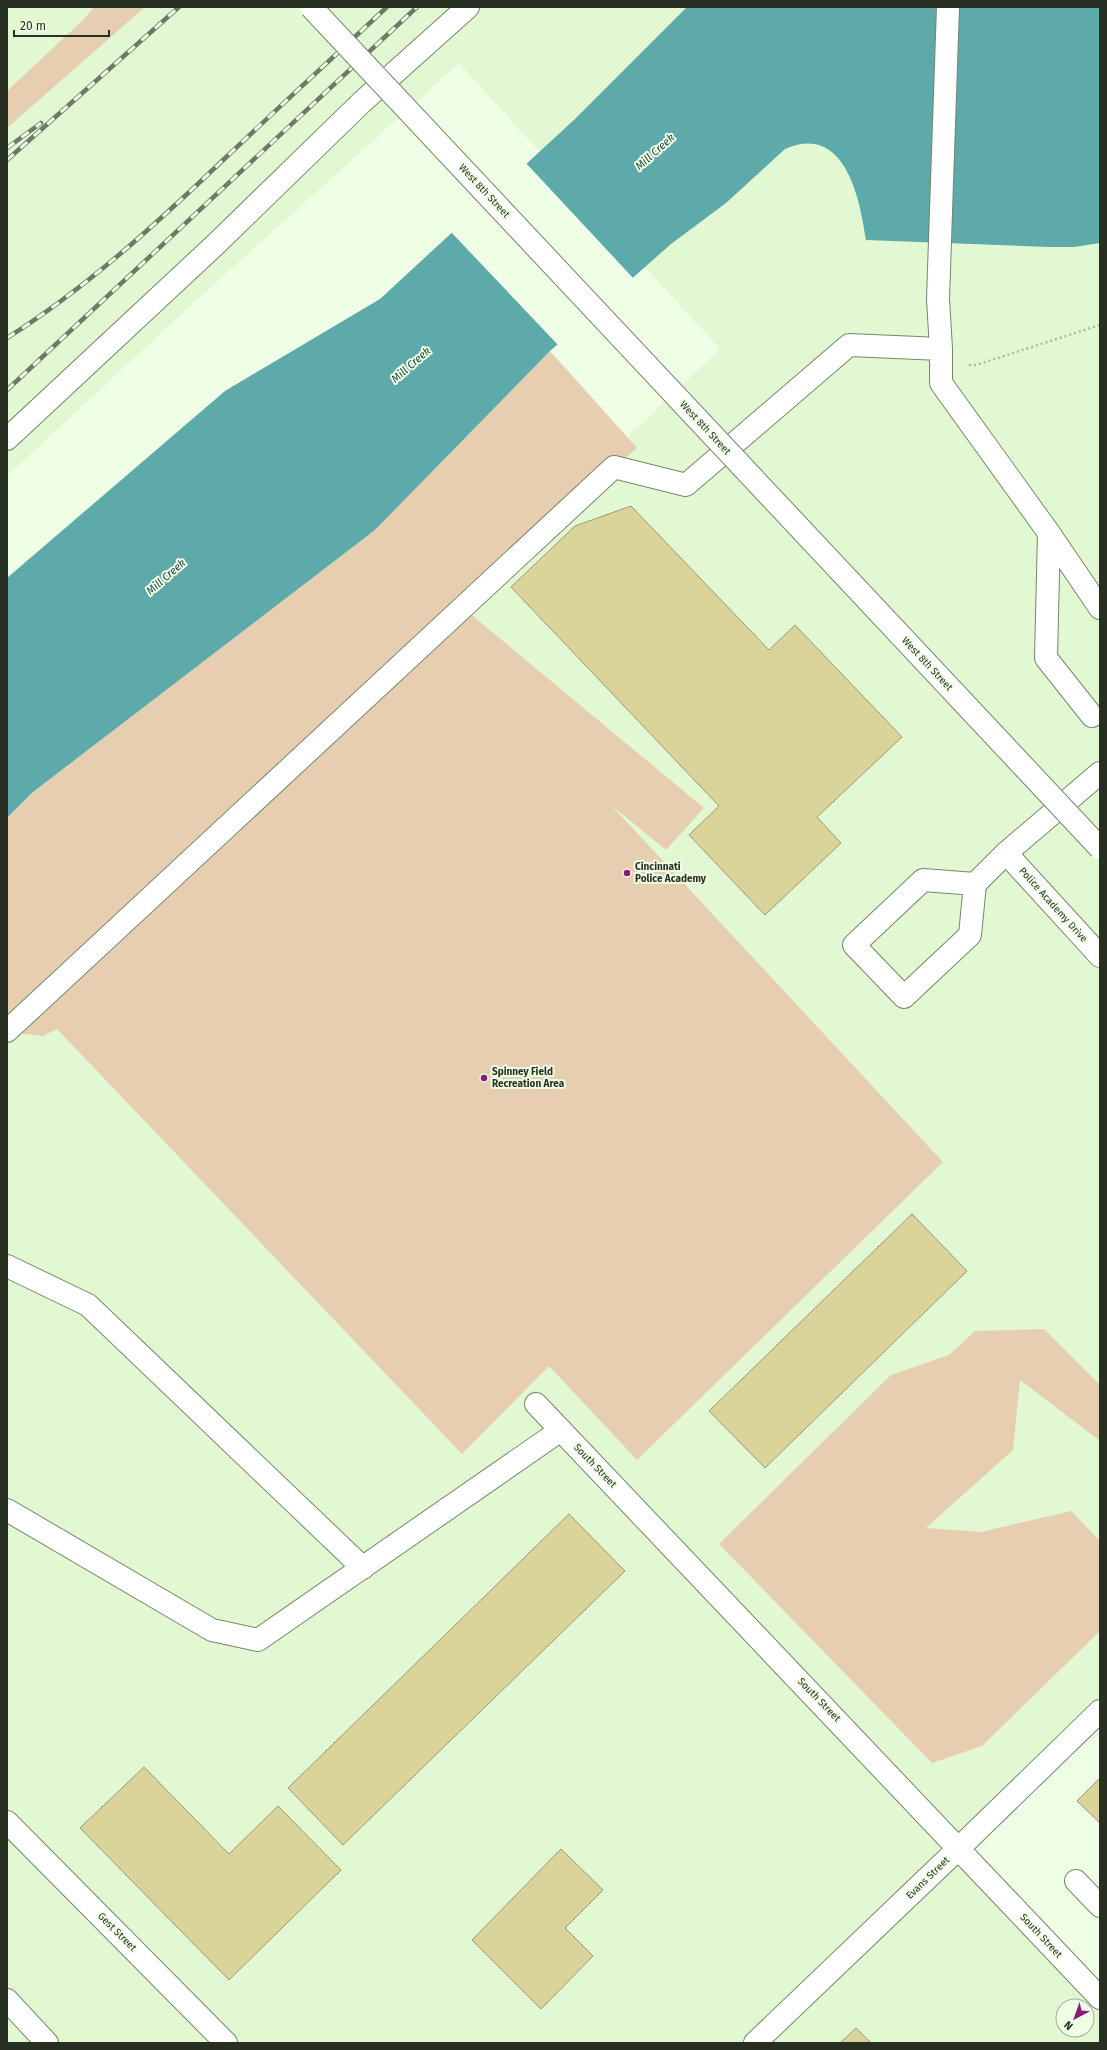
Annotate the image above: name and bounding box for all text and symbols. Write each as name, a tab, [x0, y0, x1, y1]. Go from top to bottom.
scale bar	[14, 12, 109, 38]
text: 20 m	[20, 19, 46, 33]
water label: Mill Creek	[633, 131, 677, 173]
street label: West 8th Street	[456, 162, 512, 221]
water label: Mill Creek	[389, 344, 433, 386]
street label: West 8th Street	[677, 399, 733, 458]
water label: Mill Creek	[144, 556, 188, 598]
street label: West 8th Street	[899, 635, 955, 694]
place label: Cincinnati Police Academy	[635, 861, 707, 885]
street label: Police Academy Drive	[1016, 865, 1090, 945]
marker: Cincinnati Police Academy	[622, 868, 632, 878]
place label: Spinney Field Recreation Area	[492, 1066, 565, 1090]
marker: Spinney Field Recreation Area	[479, 1073, 489, 1083]
street label: South Street	[571, 1442, 619, 1491]
street label: South Street	[795, 1676, 843, 1725]
street label: Evans Street	[904, 1854, 952, 1902]
street label: Gest Street	[95, 1910, 139, 1954]
street label: South Street	[1017, 1911, 1065, 1961]
north arrow	[1055, 1998, 1095, 2038]
text: N	[1062, 2018, 1076, 2032]

